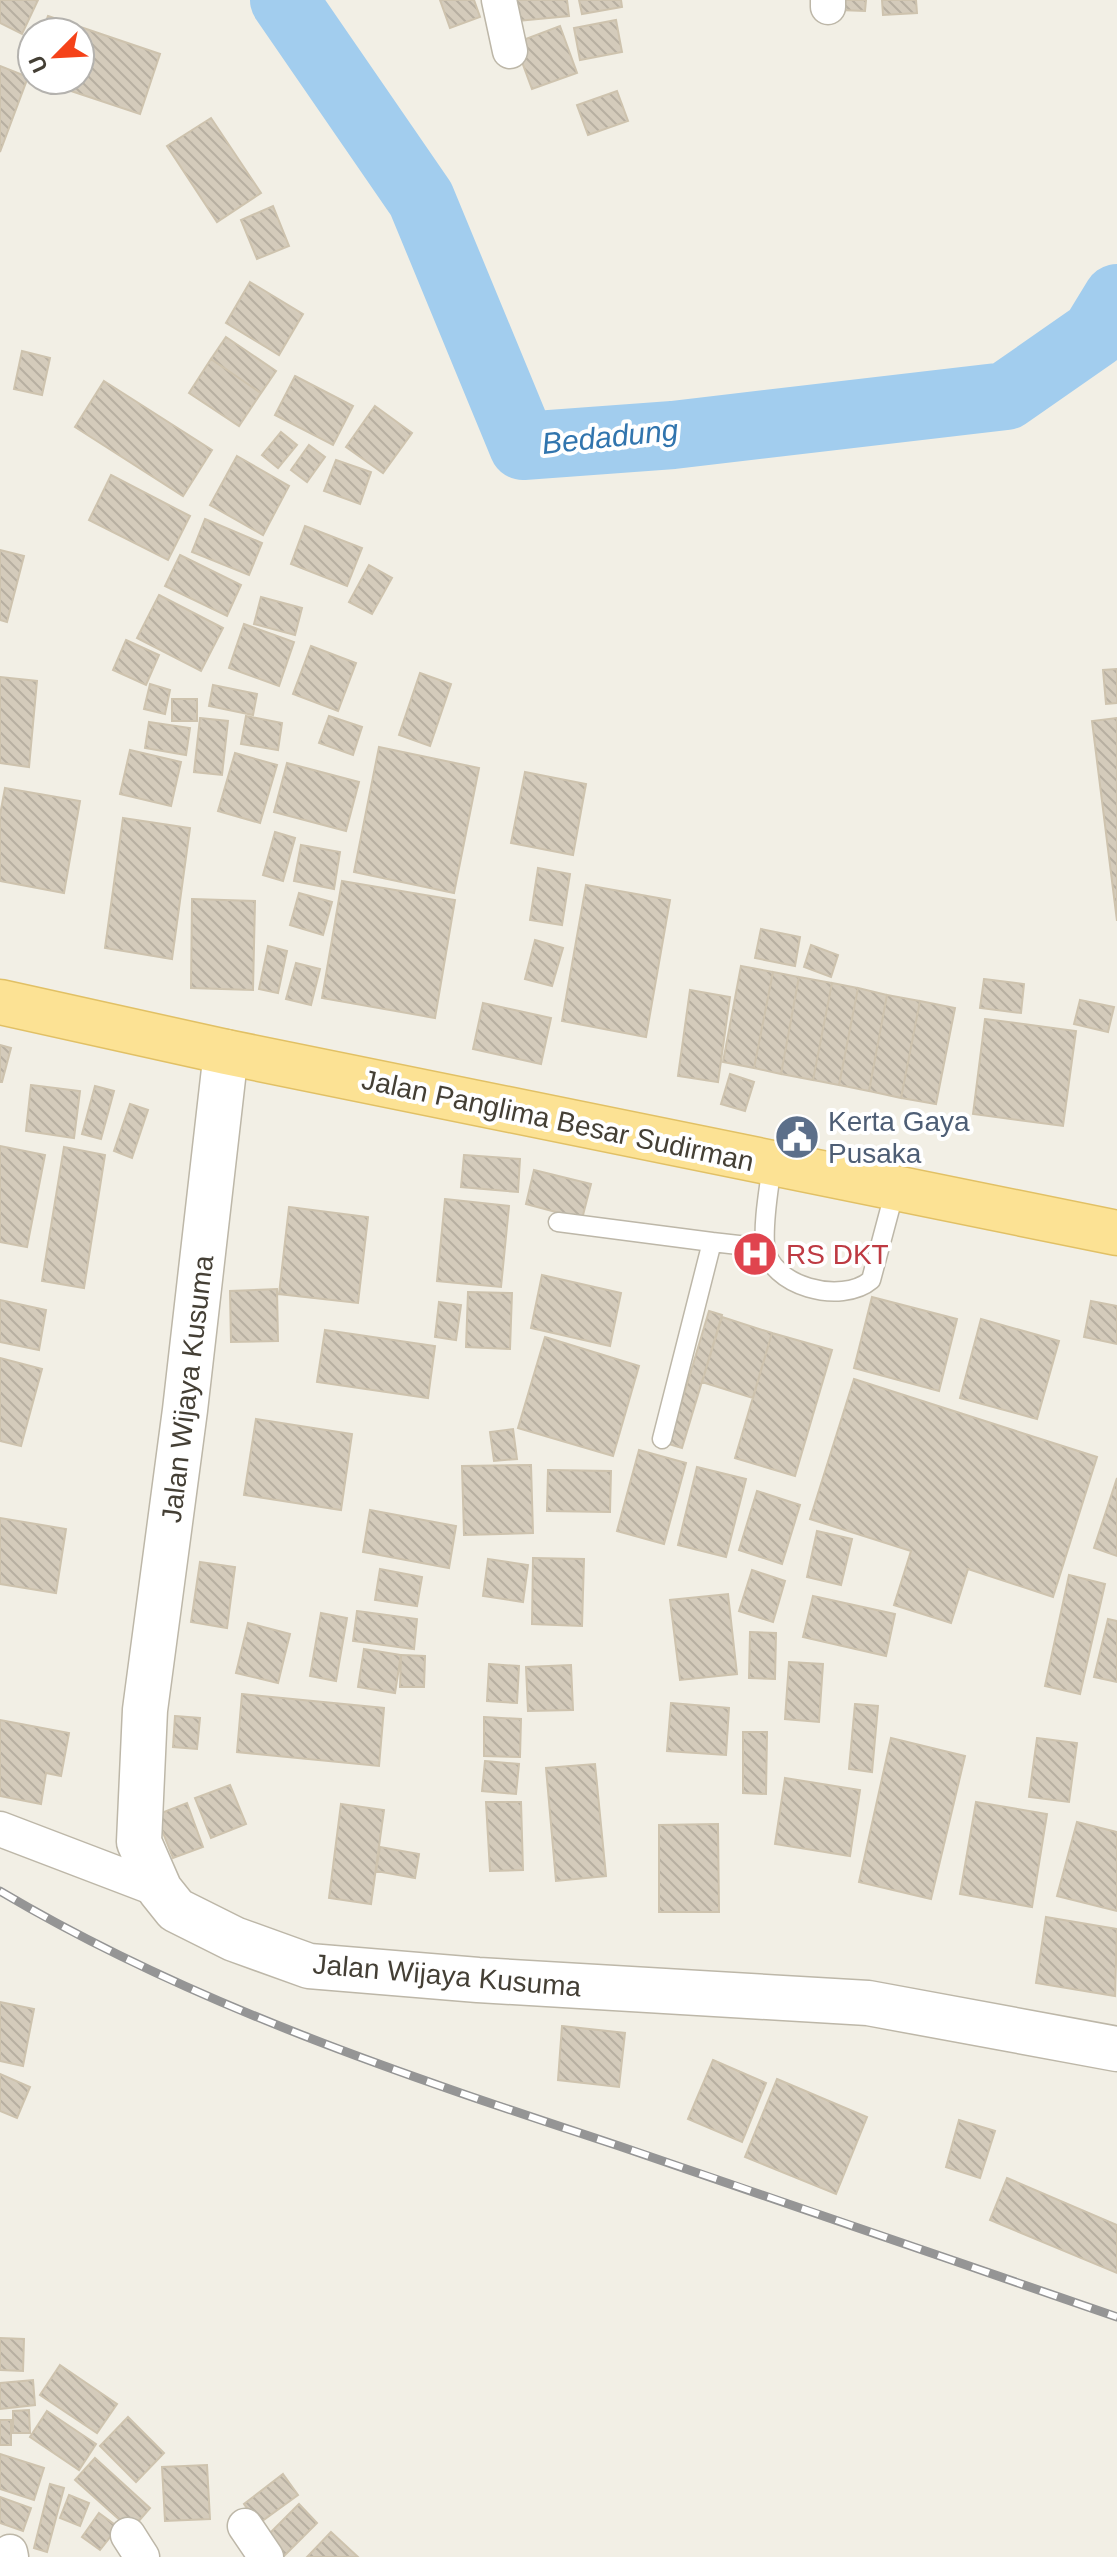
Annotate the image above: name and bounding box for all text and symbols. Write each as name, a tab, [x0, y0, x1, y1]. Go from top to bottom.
north arrow	[16, 16, 96, 96]
text: U	[24, 52, 53, 76]
water label: Bedadung	[540, 413, 680, 460]
street label: Jalan Panglima Besar Sudirman	[359, 1064, 757, 1177]
place label: Kerta Gaya Pusaka	[828, 1106, 970, 1169]
public building icon: Kerta Gaya Pusaka	[773, 1113, 821, 1161]
hospital icon: RS DKT	[731, 1230, 779, 1278]
place label: RS DKT	[786, 1239, 889, 1270]
street label: Jalan Wijaya Kusuma	[156, 1253, 219, 1525]
street label: Jalan Wijaya Kusuma	[312, 1948, 583, 2003]

